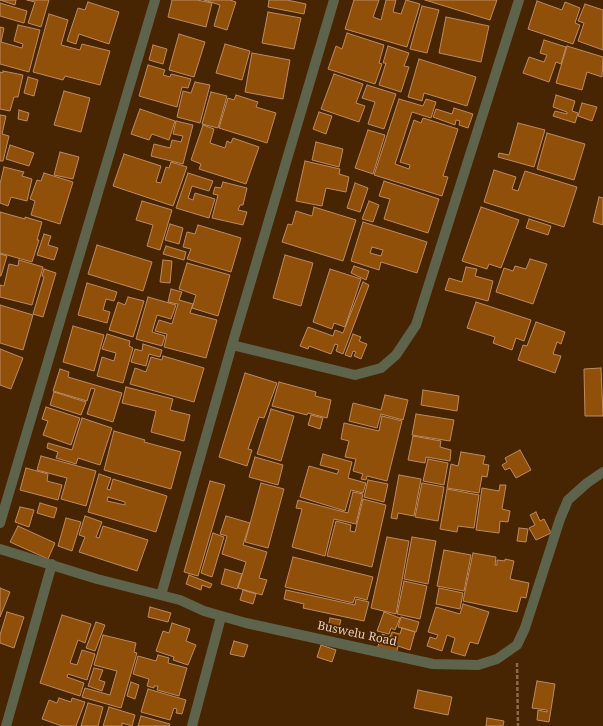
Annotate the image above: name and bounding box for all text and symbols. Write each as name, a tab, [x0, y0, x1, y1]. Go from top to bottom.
street label: Buswelu Road	[316, 619, 398, 649]

